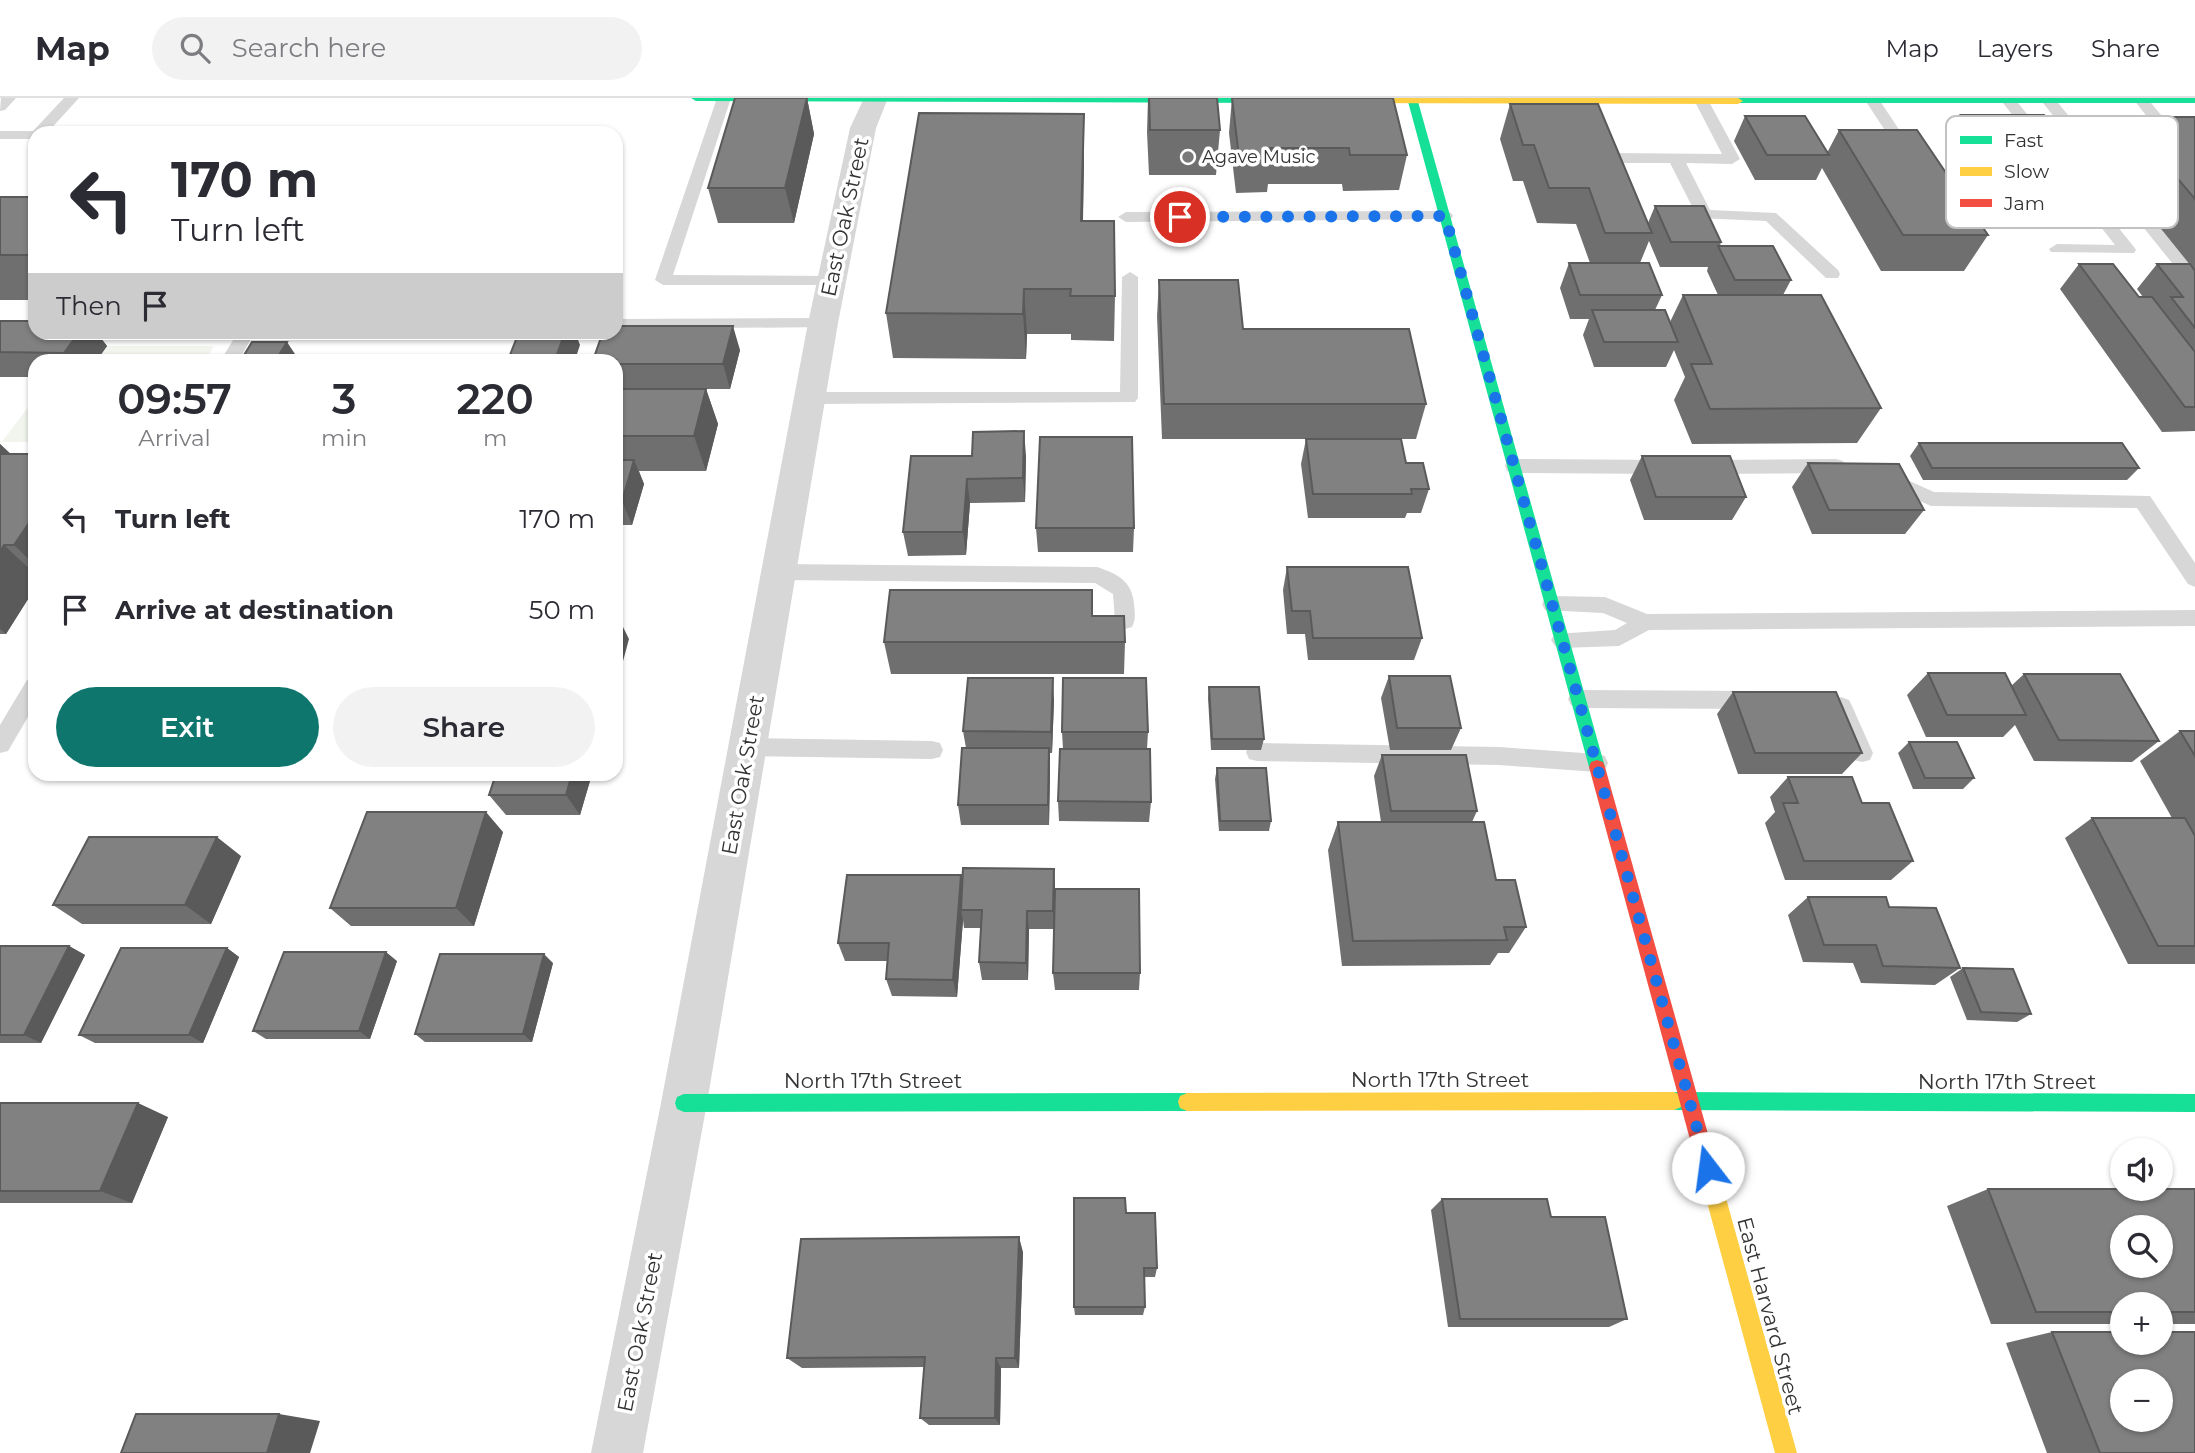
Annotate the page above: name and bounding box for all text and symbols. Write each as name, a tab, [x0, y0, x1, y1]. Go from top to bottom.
search box	[152, 17, 642, 80]
text: Map	[35, 28, 110, 68]
icon: search	[176, 29, 214, 67]
text: Search here	[232, 32, 386, 64]
text: Map	[1885, 34, 1939, 63]
text: Layers	[1977, 34, 2053, 63]
text: Share	[2091, 34, 2160, 63]
legend	[1946, 116, 2178, 228]
text: Fast	[2004, 129, 2044, 152]
street label: East Oak Street	[815, 135, 874, 299]
place label: Agave Music	[1202, 146, 1316, 168]
marker: Agave Music	[1180, 149, 1196, 165]
text: 170 m	[171, 150, 318, 209]
icon: left	[56, 154, 147, 245]
text: Slow	[2004, 160, 2049, 183]
pin	[1150, 187, 1210, 247]
text: Jam	[2003, 192, 2045, 215]
icon: arrive	[1161, 198, 1199, 236]
text: Turn left	[171, 210, 305, 249]
icon: arrive	[136, 287, 174, 325]
text: Then	[56, 290, 122, 322]
text: 09:57	[117, 373, 232, 425]
text: 3	[332, 373, 356, 425]
text: 220	[457, 373, 534, 425]
text: Arrival	[138, 424, 211, 452]
text: min	[321, 424, 367, 452]
text: m	[483, 424, 507, 452]
icon: left	[56, 500, 94, 538]
text: Turn left	[115, 503, 231, 535]
text: 170 m	[519, 503, 595, 535]
icon: arrive	[56, 591, 94, 629]
text: Arrive at destination	[115, 594, 394, 626]
text: 50 m	[529, 594, 595, 626]
button: Exit	[56, 687, 319, 767]
button: Share	[333, 687, 595, 767]
street label: East Oak Street	[716, 693, 769, 857]
street label: North 17th Street	[1351, 1067, 1529, 1092]
street label: North 17th Street	[784, 1068, 962, 1093]
street label: North 17th Street	[1918, 1069, 2096, 1094]
position arrow	[1671, 1131, 1745, 1205]
map controls	[2110, 1138, 2173, 1432]
button: sound	[2110, 1138, 2173, 1201]
street label: East Harvard Street	[1732, 1214, 1809, 1417]
button: search	[2110, 1215, 2173, 1278]
street label: East Oak Street	[612, 1250, 667, 1414]
button: +	[2110, 1292, 2173, 1355]
button: −	[2110, 1369, 2173, 1432]

